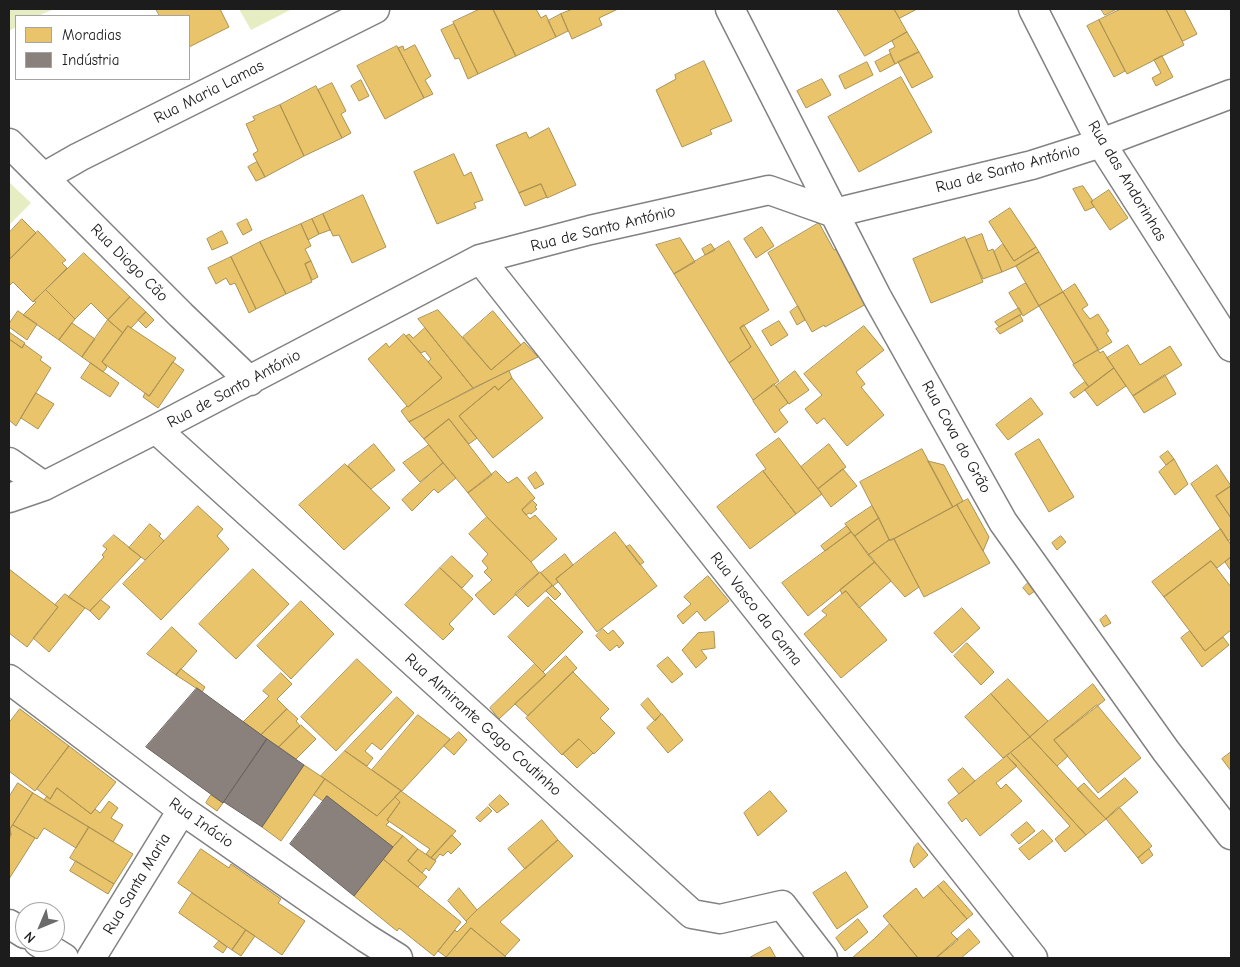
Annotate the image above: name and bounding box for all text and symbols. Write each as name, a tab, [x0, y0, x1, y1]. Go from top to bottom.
legend	[15, 15, 190, 80]
text: Moradias	[62, 26, 121, 44]
text: Indústria	[62, 51, 119, 69]
street label: Rua Maria Lamas	[151, 56, 267, 128]
street label: Rua das Andorinhas	[1083, 117, 1171, 245]
street label: Rua de Santo António	[934, 140, 1082, 198]
street label: Rua de Santo António	[529, 202, 677, 256]
street label: Rua Diogo Cão	[86, 220, 172, 306]
street label: Rua de Santo António	[164, 346, 304, 432]
street label: Rua Cova do Grão	[917, 377, 995, 497]
street label: Rua Vasco da Gama	[706, 548, 806, 670]
street label: Rua Almirante Gago Coutinho	[401, 650, 565, 800]
street label: Rua Inácio	[165, 794, 237, 852]
street label: Rua Santa Maria	[99, 830, 175, 938]
north arrow	[15, 902, 65, 952]
text: N	[21, 928, 39, 947]

